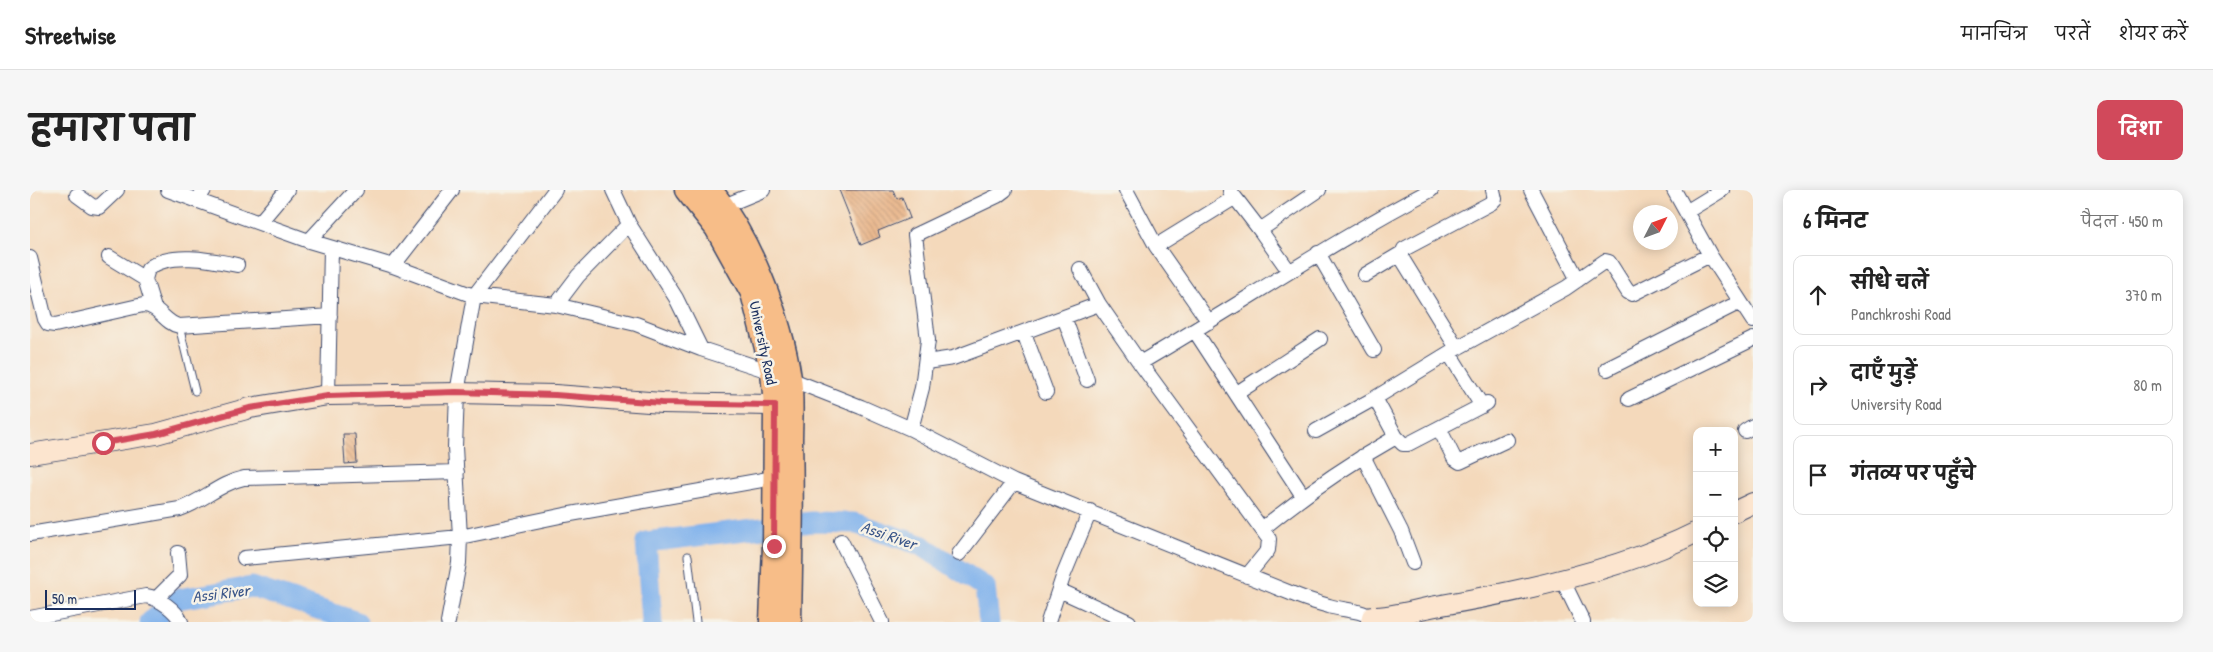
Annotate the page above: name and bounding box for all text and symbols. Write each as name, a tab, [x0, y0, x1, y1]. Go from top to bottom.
text: Streetwise	[25, 19, 116, 51]
text: मानचित्र	[1961, 21, 2027, 46]
text: परतें	[2055, 21, 2090, 46]
text: शेयर करें	[2118, 21, 2188, 46]
button: दिशा	[2097, 100, 2183, 160]
text: हमारा पता	[30, 104, 194, 151]
north arrow	[1633, 205, 1678, 250]
text: 6 मिनट	[1803, 206, 1867, 235]
text: पैदल · 450 m	[2081, 210, 2163, 232]
text: सीधे चलें	[1851, 269, 1928, 295]
icon: ahead	[1804, 281, 1832, 309]
text: 370 m	[2125, 284, 2162, 306]
street label: University Road	[744, 299, 783, 387]
text: Panchkroshi Road	[1851, 303, 1951, 325]
text: दाएँ मुड़ें	[1851, 359, 1917, 385]
icon: right	[1804, 371, 1832, 399]
text: 80 m	[2133, 374, 2162, 396]
text: University Road	[1851, 393, 1941, 415]
map controls	[1693, 427, 1738, 607]
button: +	[1693, 427, 1738, 472]
route start	[92, 432, 115, 455]
text: गंतव्य पर पहुँचे	[1851, 460, 1975, 486]
icon: arrive	[1804, 461, 1832, 489]
button: −	[1693, 472, 1738, 517]
water label: Assi River	[858, 515, 921, 555]
button: locate	[1693, 517, 1738, 562]
route end	[763, 535, 786, 558]
button: layers	[1693, 562, 1738, 607]
water label: Assi River	[191, 578, 253, 607]
scale bar	[45, 587, 136, 610]
text: 50 m	[52, 589, 77, 608]

